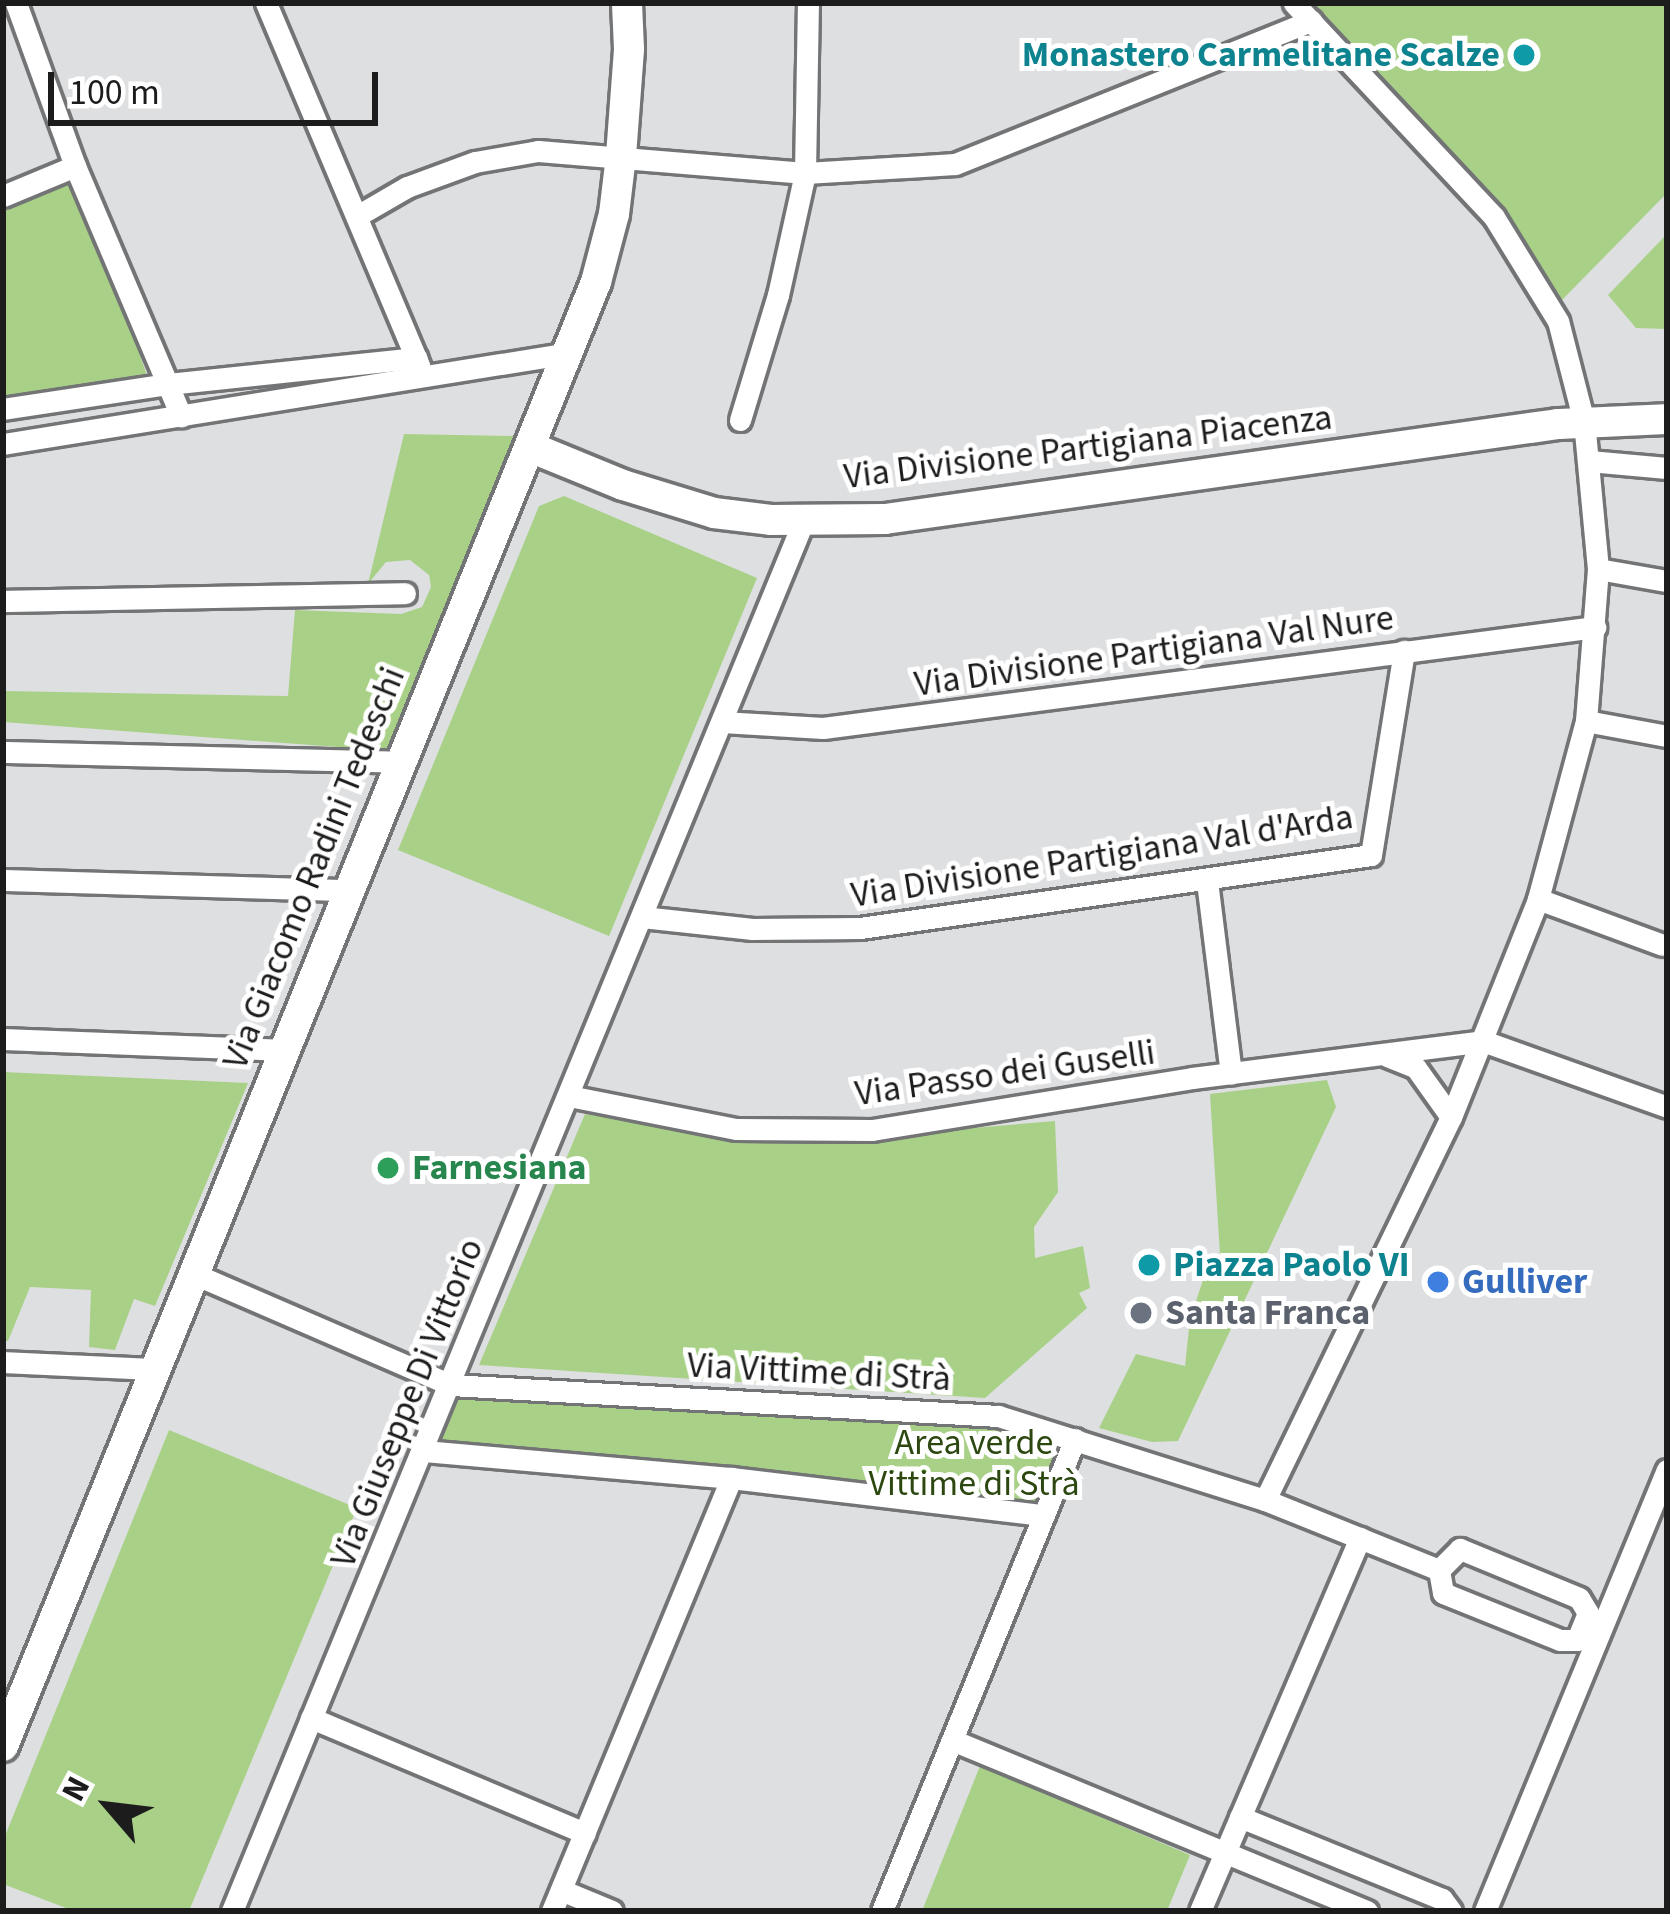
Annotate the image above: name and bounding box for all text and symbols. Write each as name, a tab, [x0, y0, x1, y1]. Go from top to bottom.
place label: Monastero Carmelitane Scalze	[1022, 33, 1500, 77]
marker: Monastero Carmelitane Scalze	[1511, 42, 1537, 68]
scale bar	[54, 48, 384, 122]
text: 100 m	[69, 67, 160, 118]
street label: Via Divisione Partigiana Piacenza	[841, 396, 1335, 498]
street label: Via Divisione Partigiana Val Nure	[912, 596, 1396, 706]
street label: Via Giacomo Radini Tedeschi	[214, 661, 414, 1075]
street label: Via Divisione Partigiana Val d'Arda	[848, 795, 1356, 917]
street label: Via Passo dei Guselli	[852, 1031, 1158, 1115]
place label: Farnesiana	[412, 1146, 586, 1190]
marker: Farnesiana	[375, 1155, 401, 1181]
street label: Via Giuseppe Di Vittorio	[321, 1232, 493, 1574]
place label: Piazza Paolo VI	[1173, 1243, 1410, 1287]
marker: Piazza Paolo VI	[1136, 1252, 1162, 1278]
place label: Gulliver	[1462, 1260, 1587, 1304]
marker: Gulliver	[1425, 1269, 1451, 1295]
place label: Santa Franca	[1165, 1291, 1370, 1335]
marker: Santa Franca	[1128, 1300, 1154, 1326]
street label: Via Vittime di Strà	[686, 1344, 952, 1400]
park label: Area verde Vittime di Strà	[868, 1420, 1080, 1505]
north arrow	[48, 1746, 168, 1866]
text: N	[50, 1768, 102, 1810]

